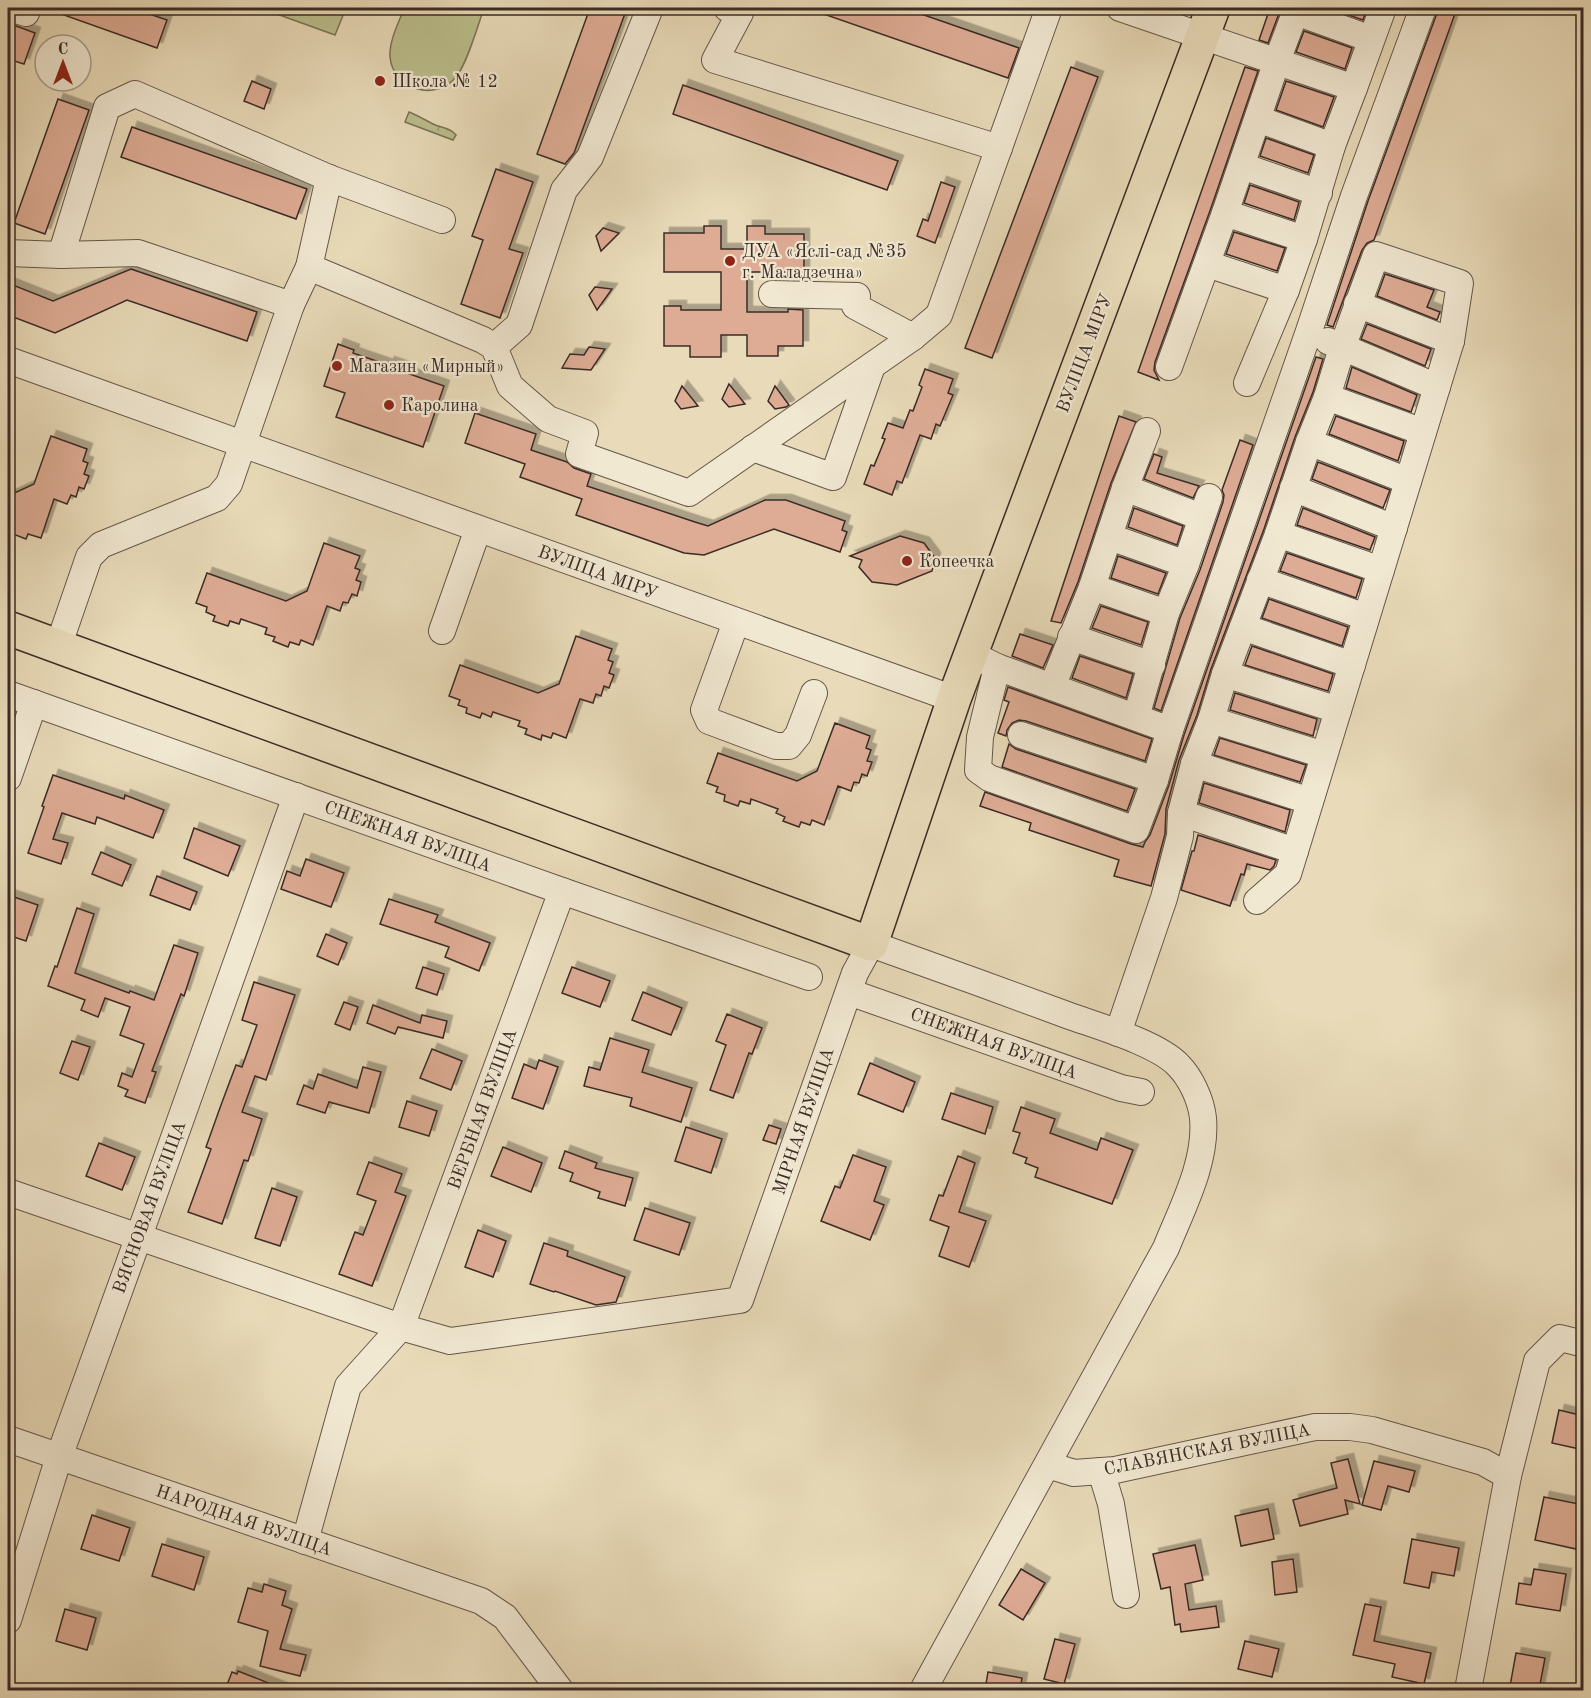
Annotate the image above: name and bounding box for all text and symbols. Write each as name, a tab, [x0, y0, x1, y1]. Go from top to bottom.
north arrow	[33, 33, 93, 93]
text: С	[58, 42, 68, 58]
place label: Школа № 12	[392, 73, 498, 91]
marker: Школа № 12	[373, 74, 387, 88]
place label: ДУА «Яслі-сад №35 г. Маладзечна»	[742, 243, 907, 282]
marker: ДУА «Яслі-сад №35 г. Маладзечна»	[723, 254, 737, 268]
street label: ВУЛІЦА МІРУ	[1054, 291, 1116, 416]
place label: Магазин «Мирный»	[349, 358, 504, 376]
marker: Магазин «Мирный»	[330, 359, 344, 373]
place label: Каролина	[401, 397, 479, 415]
marker: Каролина	[382, 398, 396, 412]
street label: ВУЛІЦА МІРУ	[535, 543, 660, 603]
place label: Копеечка	[919, 553, 994, 571]
marker: Копеечка	[900, 554, 914, 568]
street label: СНЕЖНАЯ ВУЛІЦА	[322, 798, 494, 876]
street label: СНЕЖНАЯ ВУЛІЦА	[908, 1005, 1080, 1083]
street label: ВЕРБНАЯ ВУЛІЦА	[445, 1026, 521, 1192]
street label: МІРНАЯ ВУЛІЦА	[770, 1045, 838, 1197]
street label: ВЯСНОВАЯ ВУЛІЦА	[110, 1118, 190, 1296]
street label: СЛАВЯНСКАЯ ВУЛІЦА	[1102, 1421, 1312, 1479]
street label: НАРОДНАЯ ВУЛІЦА	[153, 1482, 334, 1560]

